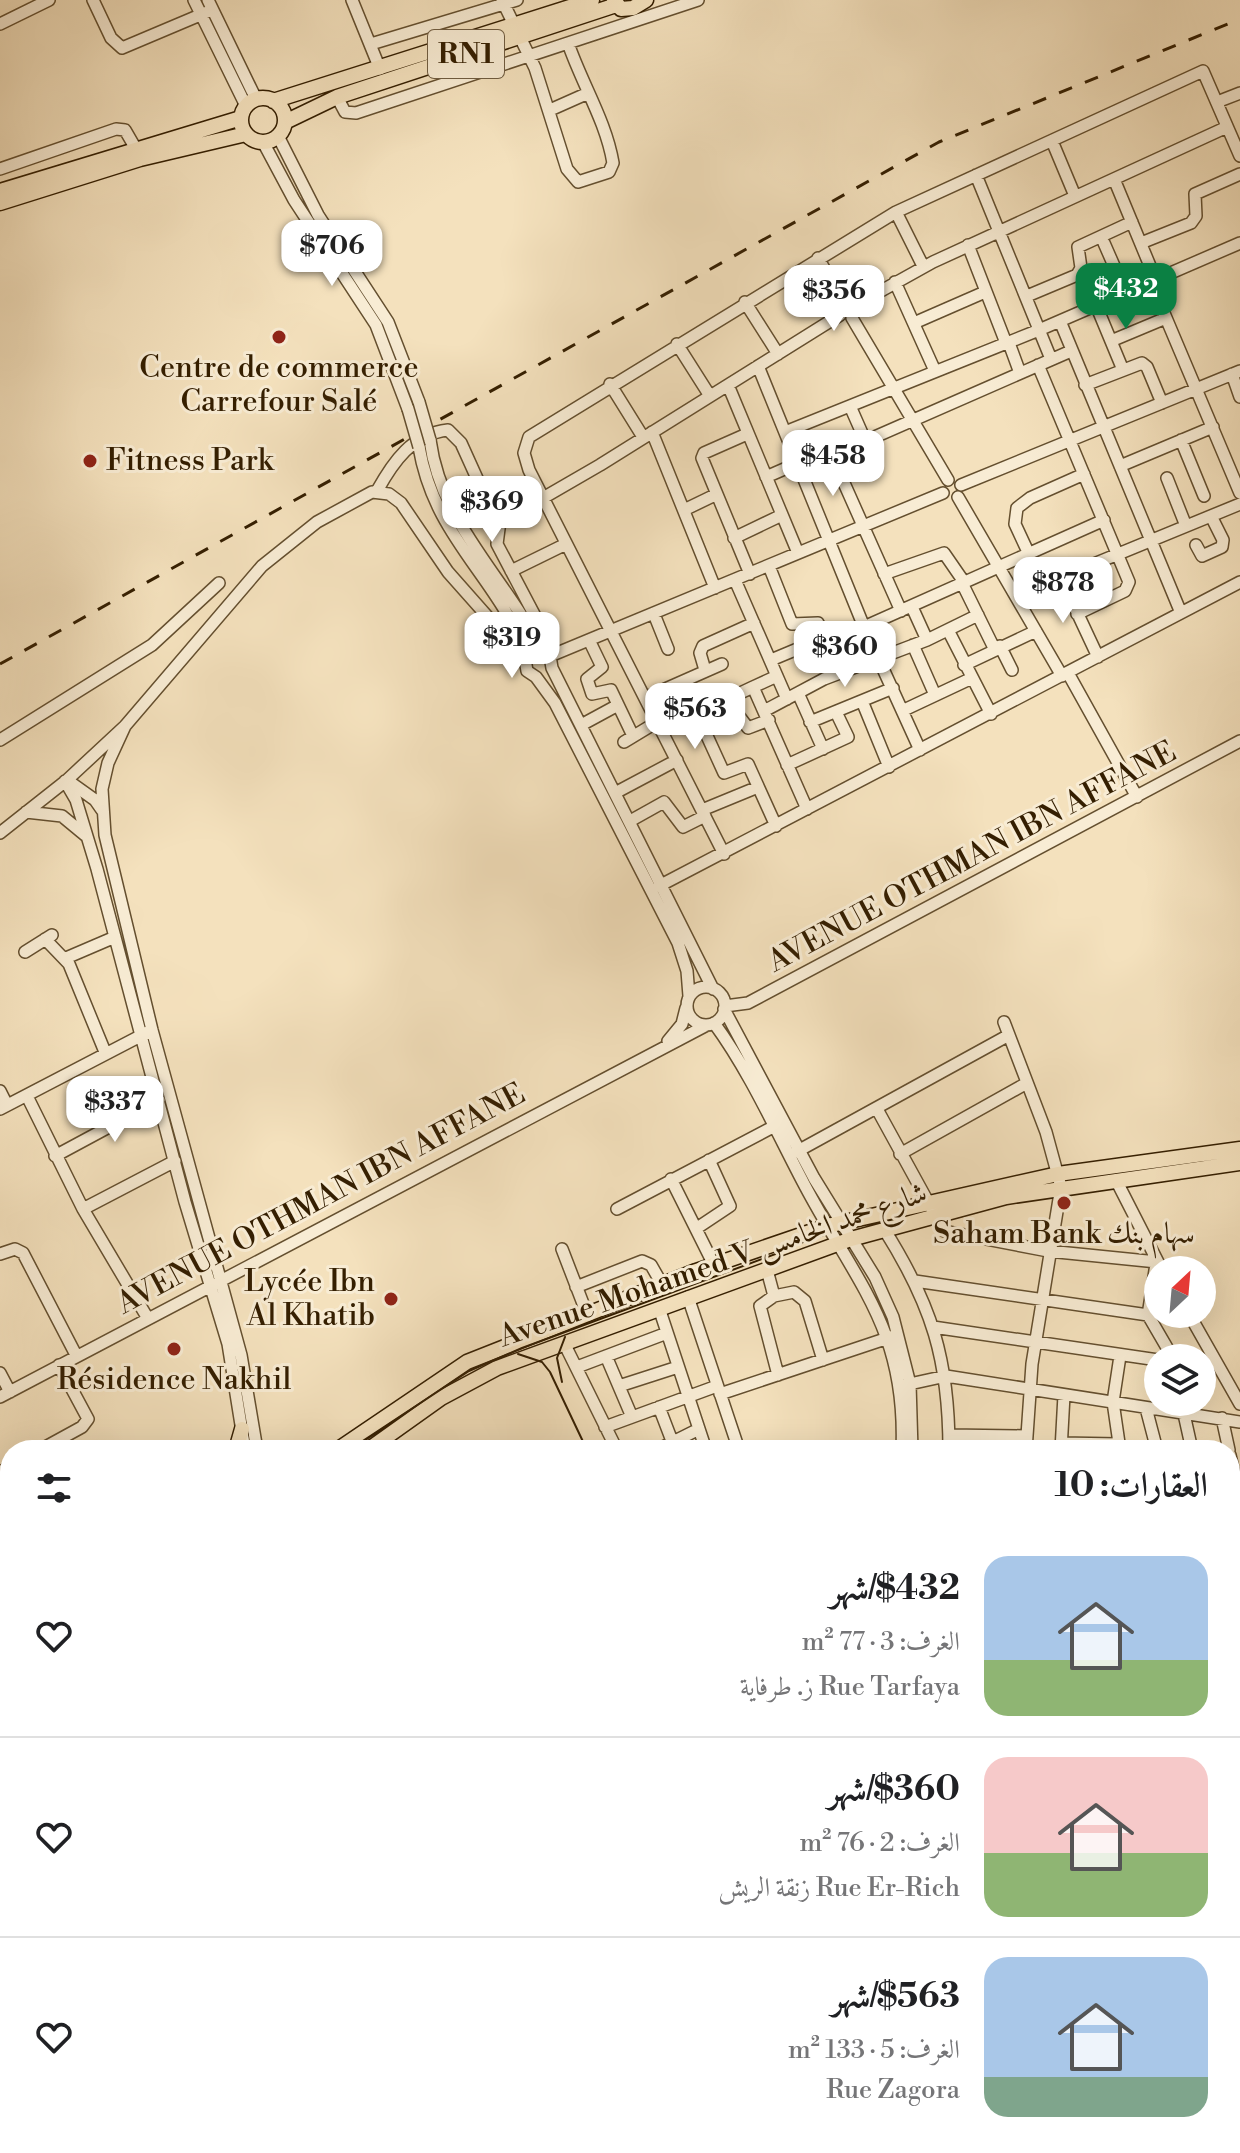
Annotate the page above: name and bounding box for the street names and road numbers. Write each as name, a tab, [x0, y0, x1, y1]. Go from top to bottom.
road number: RN1	[428, 30, 504, 78]
street label: AVENUE OTHMAN IBN AFFANE	[760, 733, 1183, 982]
street label: AVENUE OTHMAN IBN AFFANE	[109, 1075, 532, 1324]
street label: Avenue Mohamed V شارع محمد الخامس	[493, 1174, 934, 1361]

